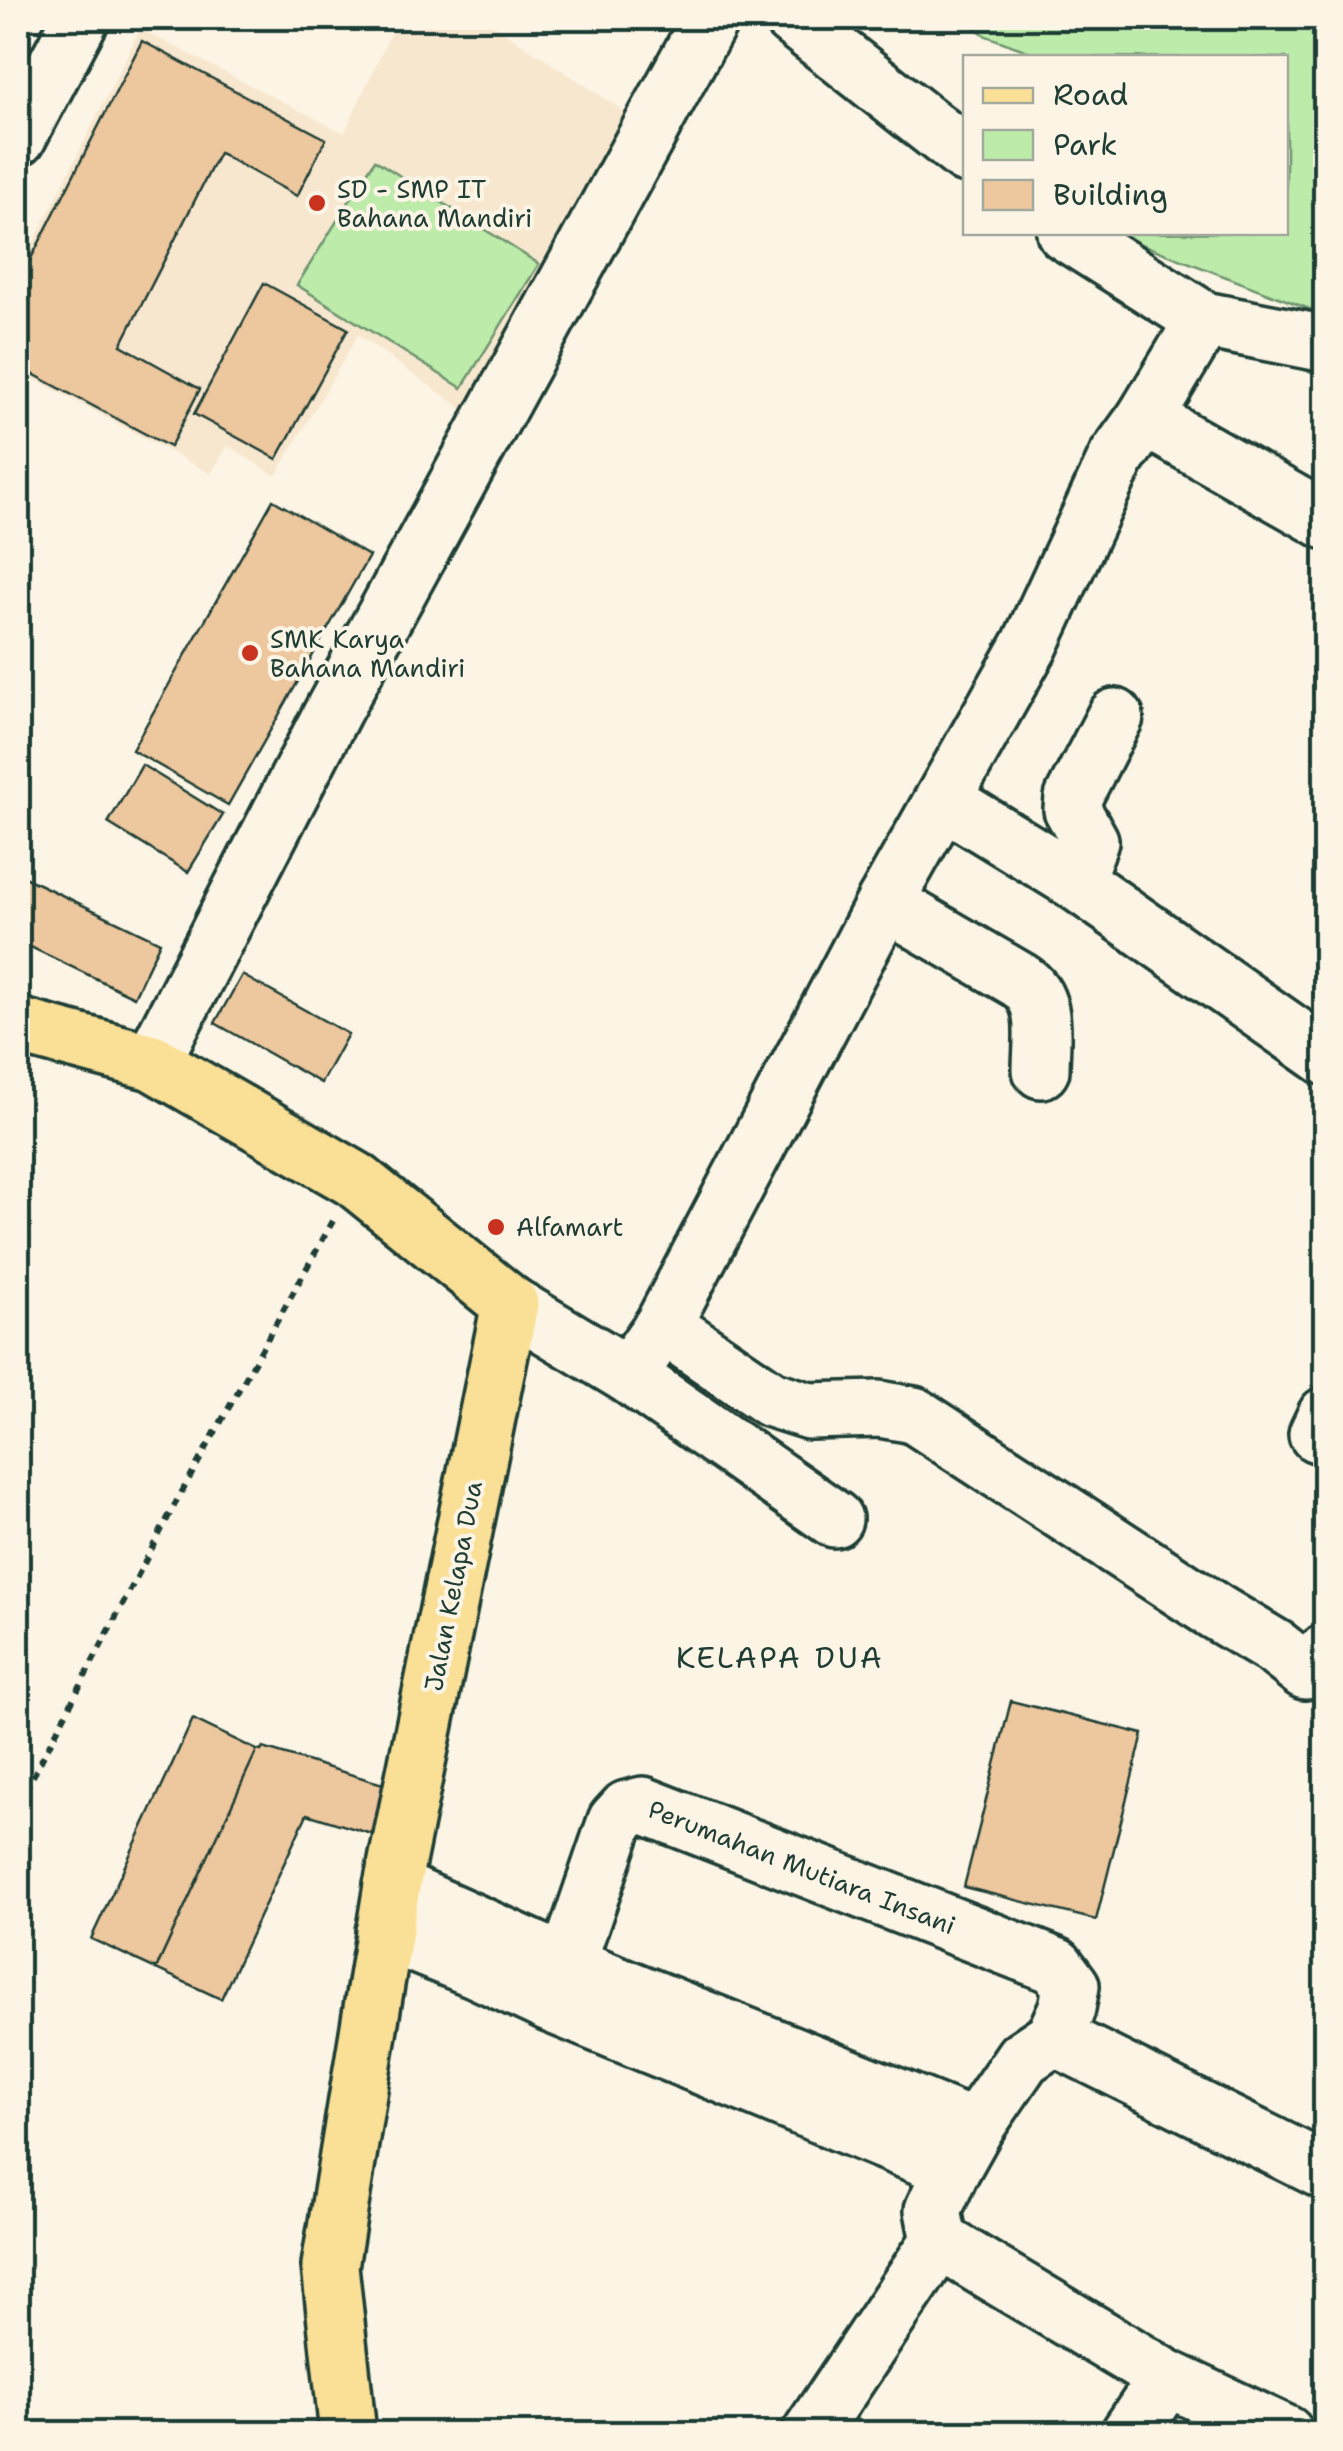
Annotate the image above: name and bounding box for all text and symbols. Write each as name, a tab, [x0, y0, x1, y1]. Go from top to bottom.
legend	[963, 55, 1288, 235]
text: Road	[1053, 74, 1128, 115]
text: Park	[1053, 124, 1117, 165]
place label: SD - SMP IT Bahana Mandiri	[337, 172, 532, 235]
text: Building	[1053, 174, 1168, 215]
marker: SD - SMP IT Bahana Mandiri	[306, 192, 328, 214]
place label: SMK Karya Bahana Mandiri	[270, 622, 465, 685]
marker: SMK Karya Bahana Mandiri	[239, 642, 261, 664]
place label: Alfamart	[516, 1210, 624, 1244]
marker: Alfamart	[485, 1216, 507, 1238]
street label: Jalan Kelapa Dua	[416, 1477, 490, 1694]
district label: KELAPA DUA	[676, 1637, 884, 1678]
street label: Perumahan Mutiara Insani	[643, 1792, 960, 1942]

